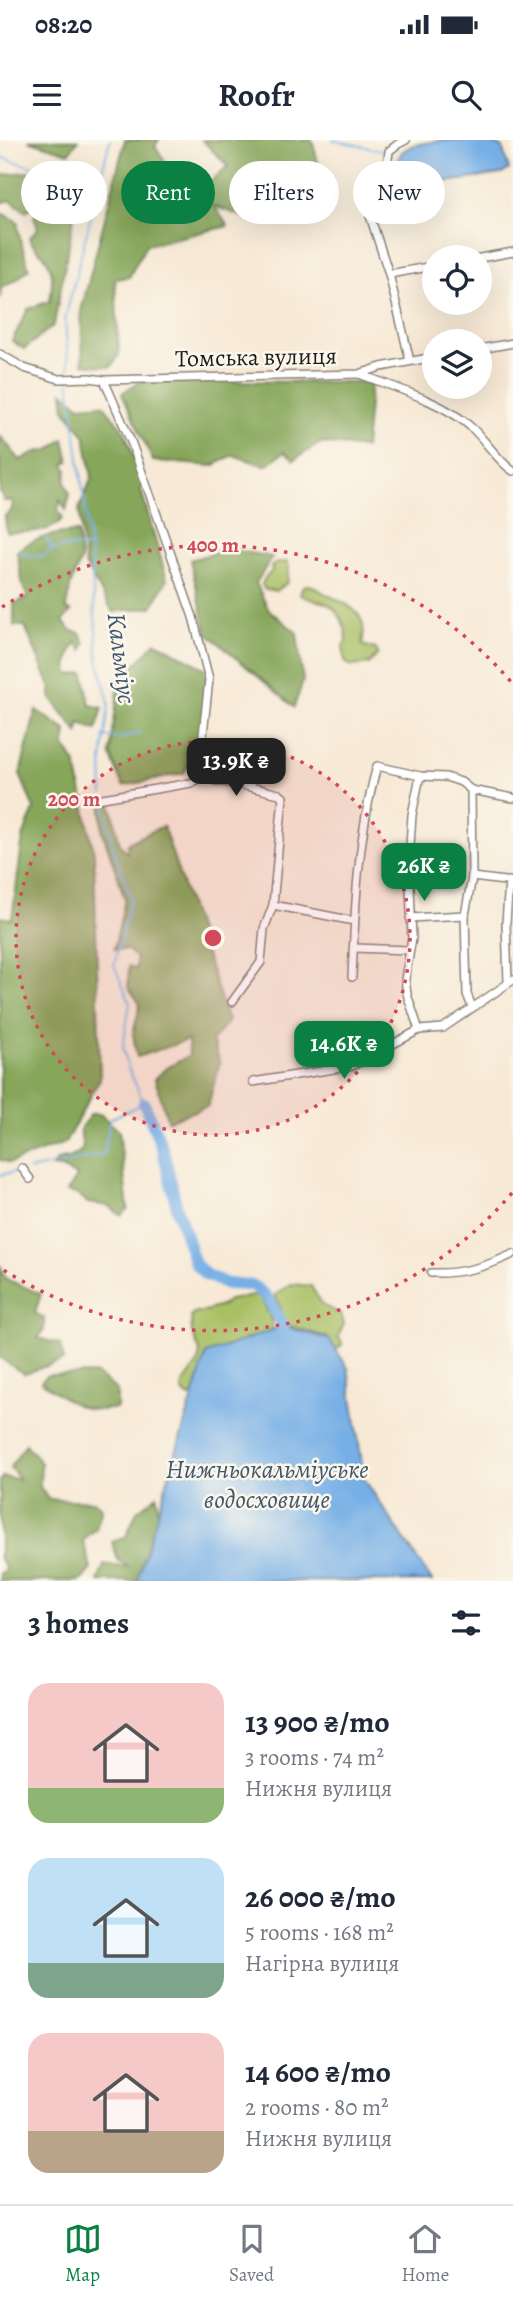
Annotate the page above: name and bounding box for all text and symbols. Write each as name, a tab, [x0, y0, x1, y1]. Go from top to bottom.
text: 08:20	[35, 7, 92, 42]
text: Roofr	[218, 73, 295, 117]
icon: menu	[28, 76, 66, 114]
icon: search	[447, 76, 485, 114]
chip: Buy	[21, 161, 107, 224]
chip: Rent	[121, 161, 215, 224]
chip: Filters	[229, 161, 339, 224]
chip: New	[353, 161, 445, 224]
map controls	[422, 245, 492, 399]
button: locate	[422, 245, 492, 315]
button: layers	[422, 329, 492, 399]
street label: Томська вулиця	[175, 340, 337, 374]
text: 400 m	[187, 531, 240, 559]
water label: Кальміус	[99, 611, 145, 706]
pin: 13.9K ₴	[171, 738, 301, 798]
text: 13.9K ₴	[203, 745, 269, 776]
text: 200 m	[48, 785, 101, 813]
pin: 26K ₴	[375, 844, 473, 903]
text: 26K ₴	[397, 850, 451, 881]
centre of rings	[201, 926, 225, 950]
pin: 14.6K ₴	[279, 1021, 409, 1081]
text: 14.6K ₴	[310, 1028, 378, 1059]
water label: Нижньокальміуське водосховище	[165, 1452, 369, 1517]
text: 3 homes	[28, 1603, 129, 1643]
icon: filters	[447, 1604, 485, 1642]
text: 13 900 ₴/mo	[245, 1702, 390, 1742]
icon: home	[84, 1711, 168, 1795]
text: 3 rooms · 74 m²	[245, 1742, 384, 1773]
text: Нижня вулиця	[245, 1773, 392, 1804]
text: 26 000 ₴/mo	[245, 1877, 396, 1917]
icon: home	[84, 1886, 168, 1970]
text: 5 rooms · 168 m²	[245, 1917, 394, 1948]
text: Нагірна вулиця	[245, 1948, 399, 1979]
text: 14 600 ₴/mo	[245, 2052, 391, 2092]
icon: home	[84, 2061, 168, 2145]
text: 2 rooms · 80 m²	[245, 2092, 389, 2123]
text: Нижня вулиця	[245, 2123, 392, 2154]
tab: Map	[64, 2220, 102, 2288]
tab: Saved	[229, 2220, 274, 2288]
tab: Home	[402, 2220, 449, 2288]

